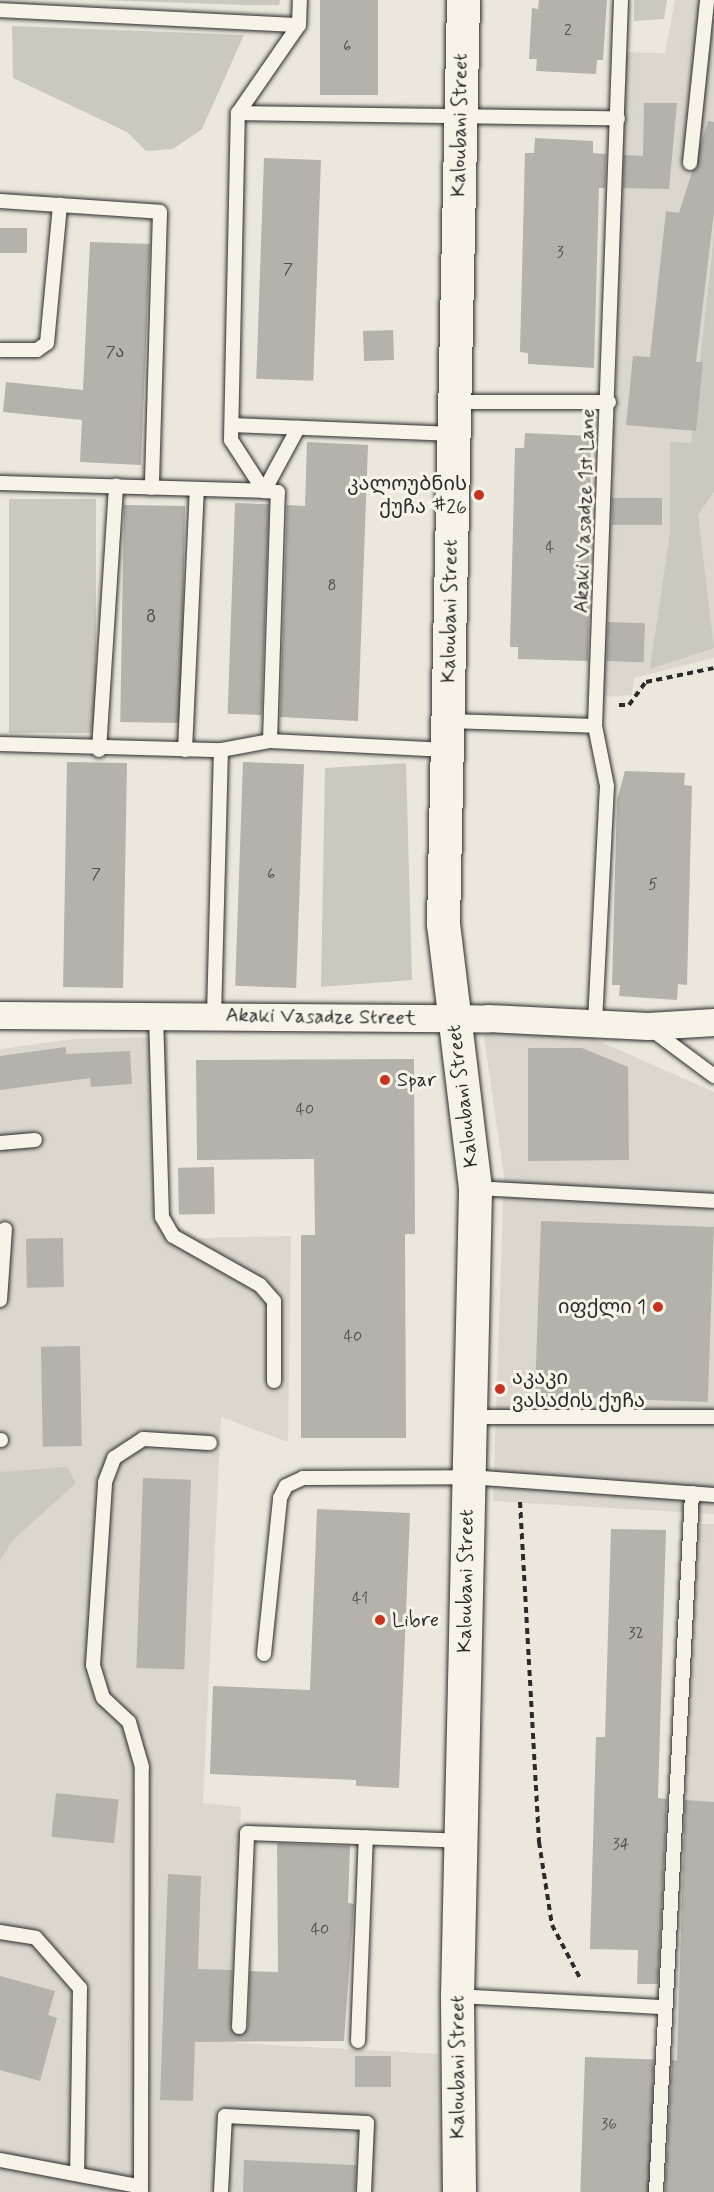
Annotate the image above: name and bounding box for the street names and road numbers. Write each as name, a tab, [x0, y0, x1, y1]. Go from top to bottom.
street label: Kaloubani Street	[447, 51, 473, 199]
street label: Akaki Vasadze 1st Lane	[569, 410, 601, 612]
street label: Kaloubani Street	[437, 537, 463, 685]
street label: Akaki Vasadze Street	[227, 1003, 415, 1031]
street label: Kaloubani Street	[442, 1021, 484, 1171]
street label: Kaloubani Street	[453, 1507, 479, 1655]
street label: Kaloubani Street	[446, 1993, 470, 2141]

